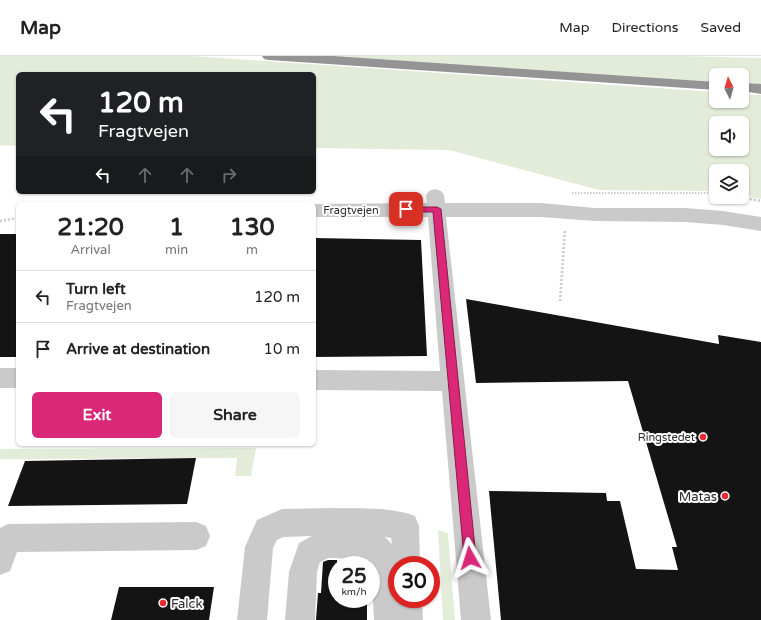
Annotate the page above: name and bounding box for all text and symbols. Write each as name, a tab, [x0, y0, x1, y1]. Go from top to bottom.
text: Map	[20, 17, 61, 39]
text: Map	[559, 19, 590, 36]
text: Directions	[612, 19, 679, 36]
text: Saved	[701, 19, 741, 36]
north arrow	[709, 68, 749, 108]
map controls	[709, 68, 749, 204]
text: 120 m	[98, 86, 184, 120]
icon: left	[32, 88, 84, 140]
button: sound	[709, 116, 749, 156]
text: Fragtvejen	[98, 120, 189, 142]
icon: left	[92, 164, 114, 186]
icon: ahead	[134, 164, 156, 186]
icon: ahead	[176, 164, 198, 186]
icon: right	[218, 164, 240, 186]
button: layers	[709, 164, 749, 204]
pin	[389, 192, 423, 226]
icon: arrive	[395, 198, 417, 220]
street label: Fragtvejen	[323, 204, 379, 217]
text: 21:20	[57, 213, 124, 242]
text: 1	[169, 213, 184, 242]
text: 130	[229, 213, 275, 242]
text: Arrival	[70, 242, 111, 258]
text: min	[165, 242, 188, 258]
text: m	[246, 242, 258, 258]
text: Turn left	[66, 280, 126, 298]
icon: left	[32, 286, 54, 308]
text: 120 m	[254, 288, 300, 306]
text: Fragtvejen	[66, 298, 132, 314]
icon: arrive	[32, 338, 54, 360]
text: Arrive at destination	[66, 340, 210, 358]
text: 10 m	[263, 340, 300, 358]
button: Exit	[32, 392, 162, 438]
button: Share	[170, 392, 300, 438]
place label: Ringstedet	[638, 431, 695, 444]
marker: Ringstedet	[698, 432, 708, 442]
place label: Matas	[679, 489, 717, 505]
marker: Matas	[720, 491, 730, 501]
position arrow	[449, 537, 491, 579]
speed limit sign: 30	[388, 556, 440, 608]
text: 25	[341, 565, 367, 589]
text: km/h	[341, 586, 367, 598]
place label: Falck	[171, 596, 202, 612]
marker: Falck	[158, 598, 168, 608]

